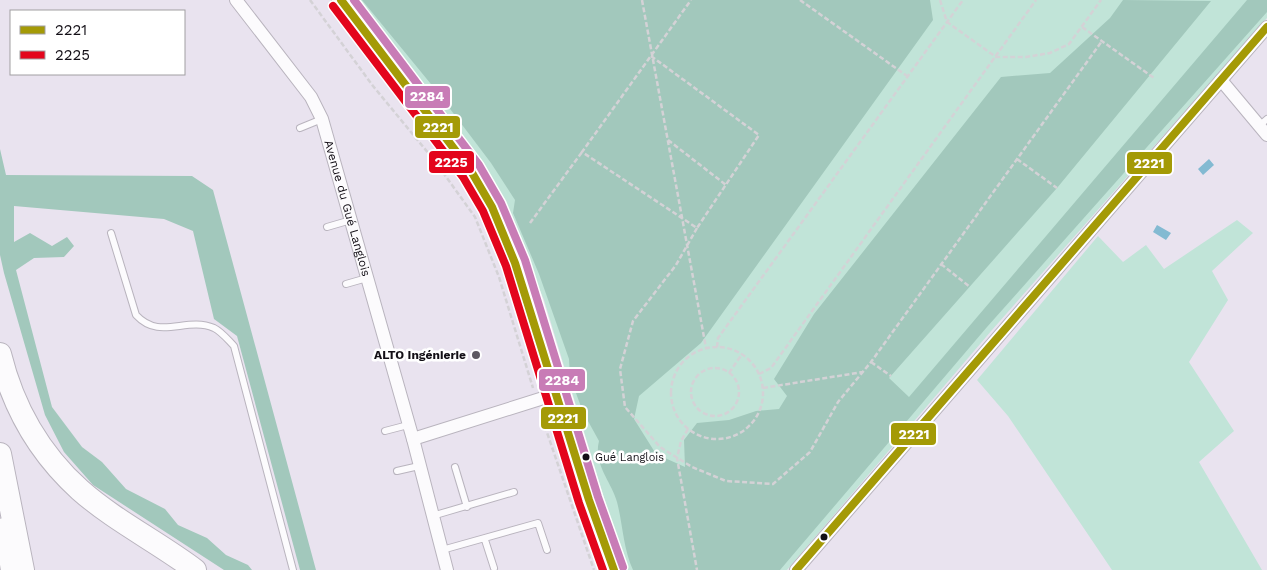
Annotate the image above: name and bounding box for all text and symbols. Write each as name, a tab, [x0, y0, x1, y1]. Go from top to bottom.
legend	[10, 10, 185, 75]
text: 2221	[55, 21, 87, 39]
text: 2225	[55, 46, 90, 64]
line badge: 2284	[404, 85, 451, 109]
text: 2284	[410, 88, 444, 104]
line badge: 2221	[414, 115, 461, 139]
text: 2221	[422, 119, 454, 135]
street label: Avenue du Gué Langlois	[321, 139, 373, 278]
line badge: 2225	[428, 150, 475, 174]
line badge: 2221	[1126, 151, 1173, 175]
text: 2225	[434, 154, 468, 170]
text: 2221	[1133, 155, 1165, 171]
place label: ALTO Ingénierie	[374, 348, 466, 362]
marker: ALTO Ingénierie	[470, 349, 482, 361]
line badge: 2284	[538, 368, 586, 392]
text: 2284	[545, 372, 579, 388]
line badge: 2221	[540, 406, 587, 430]
text: 2221	[547, 410, 579, 426]
line badge: 2221	[890, 422, 937, 446]
text: 2221	[898, 426, 930, 442]
place label: Gué Langlois	[595, 451, 664, 464]
marker: Gué Langlois	[581, 452, 591, 462]
unlabelled marker	[819, 532, 829, 542]

